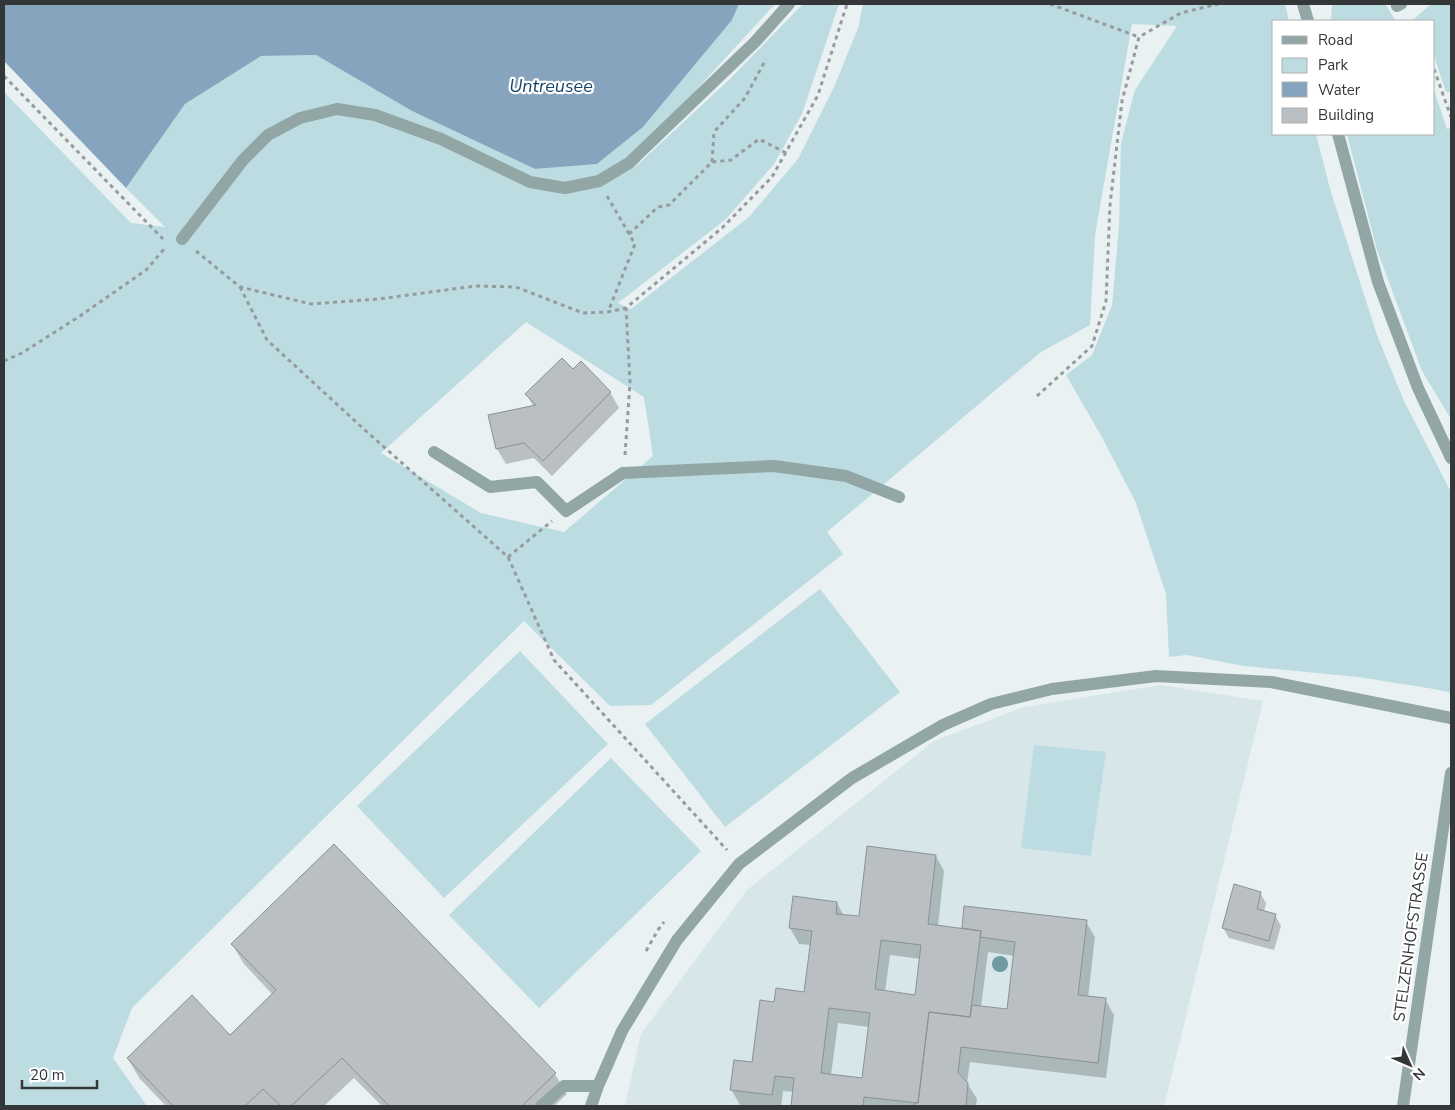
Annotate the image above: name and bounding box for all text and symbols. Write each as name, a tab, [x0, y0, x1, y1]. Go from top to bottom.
legend	[1272, 20, 1435, 135]
text: Road	[1318, 30, 1353, 50]
text: Park	[1318, 55, 1348, 75]
water label: Untreusee	[509, 74, 593, 98]
text: Water	[1318, 80, 1361, 100]
text: Building	[1318, 105, 1374, 125]
street label: STELZENHOFSTRASSE	[1388, 851, 1434, 1023]
north arrow	[1385, 1040, 1435, 1090]
scale bar	[22, 1058, 98, 1090]
text: N	[1408, 1063, 1429, 1084]
text: 20 m	[30, 1065, 65, 1085]

